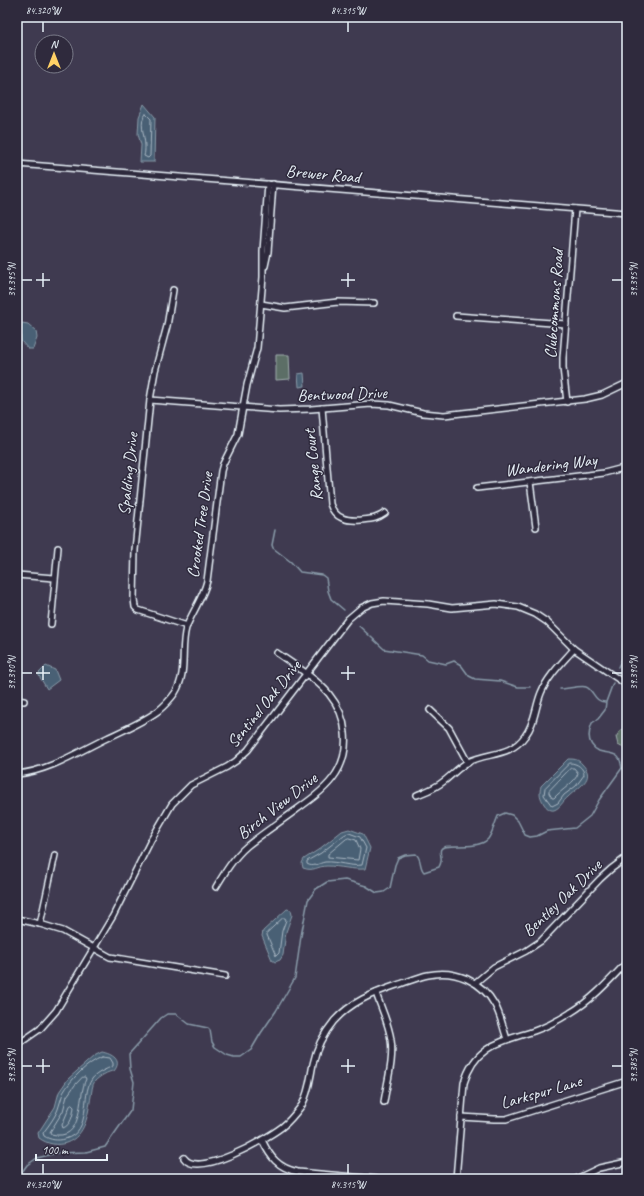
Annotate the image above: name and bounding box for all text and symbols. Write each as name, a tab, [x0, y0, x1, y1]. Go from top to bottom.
text: 84.320°W	[26, 4, 62, 17]
text: 84.315°W	[331, 4, 367, 17]
north arrow	[34, 34, 74, 74]
text: N	[51, 37, 60, 51]
street label: Brewer Road	[285, 160, 363, 188]
street label: Clubcommons Road	[540, 246, 569, 359]
text: 39.395°N	[5, 261, 18, 297]
text: 39.395°N	[627, 261, 640, 297]
street label: Bentwood Drive	[297, 382, 389, 406]
street label: Range Court	[299, 426, 327, 502]
street label: Spalding Drive	[113, 430, 143, 516]
street label: Wandering Way	[504, 449, 599, 481]
street label: Crooked Tree Drive	[182, 469, 218, 579]
text: 39.390°N	[5, 654, 18, 690]
text: 39.390°N	[627, 654, 640, 690]
street label: Sentinel Oak Drive	[222, 655, 307, 752]
street label: Birch View Drive	[233, 767, 323, 844]
street label: Bentley Oak Drive	[518, 854, 607, 941]
text: 39.385°N	[5, 1047, 18, 1083]
text: 39.385°N	[627, 1047, 640, 1083]
street label: Larkspur Lane	[498, 1070, 585, 1114]
scale bar	[36, 1136, 107, 1162]
text: 100 m	[42, 1142, 69, 1158]
text: 84.320°W	[26, 1178, 62, 1191]
text: 84.315°W	[331, 1178, 367, 1191]

